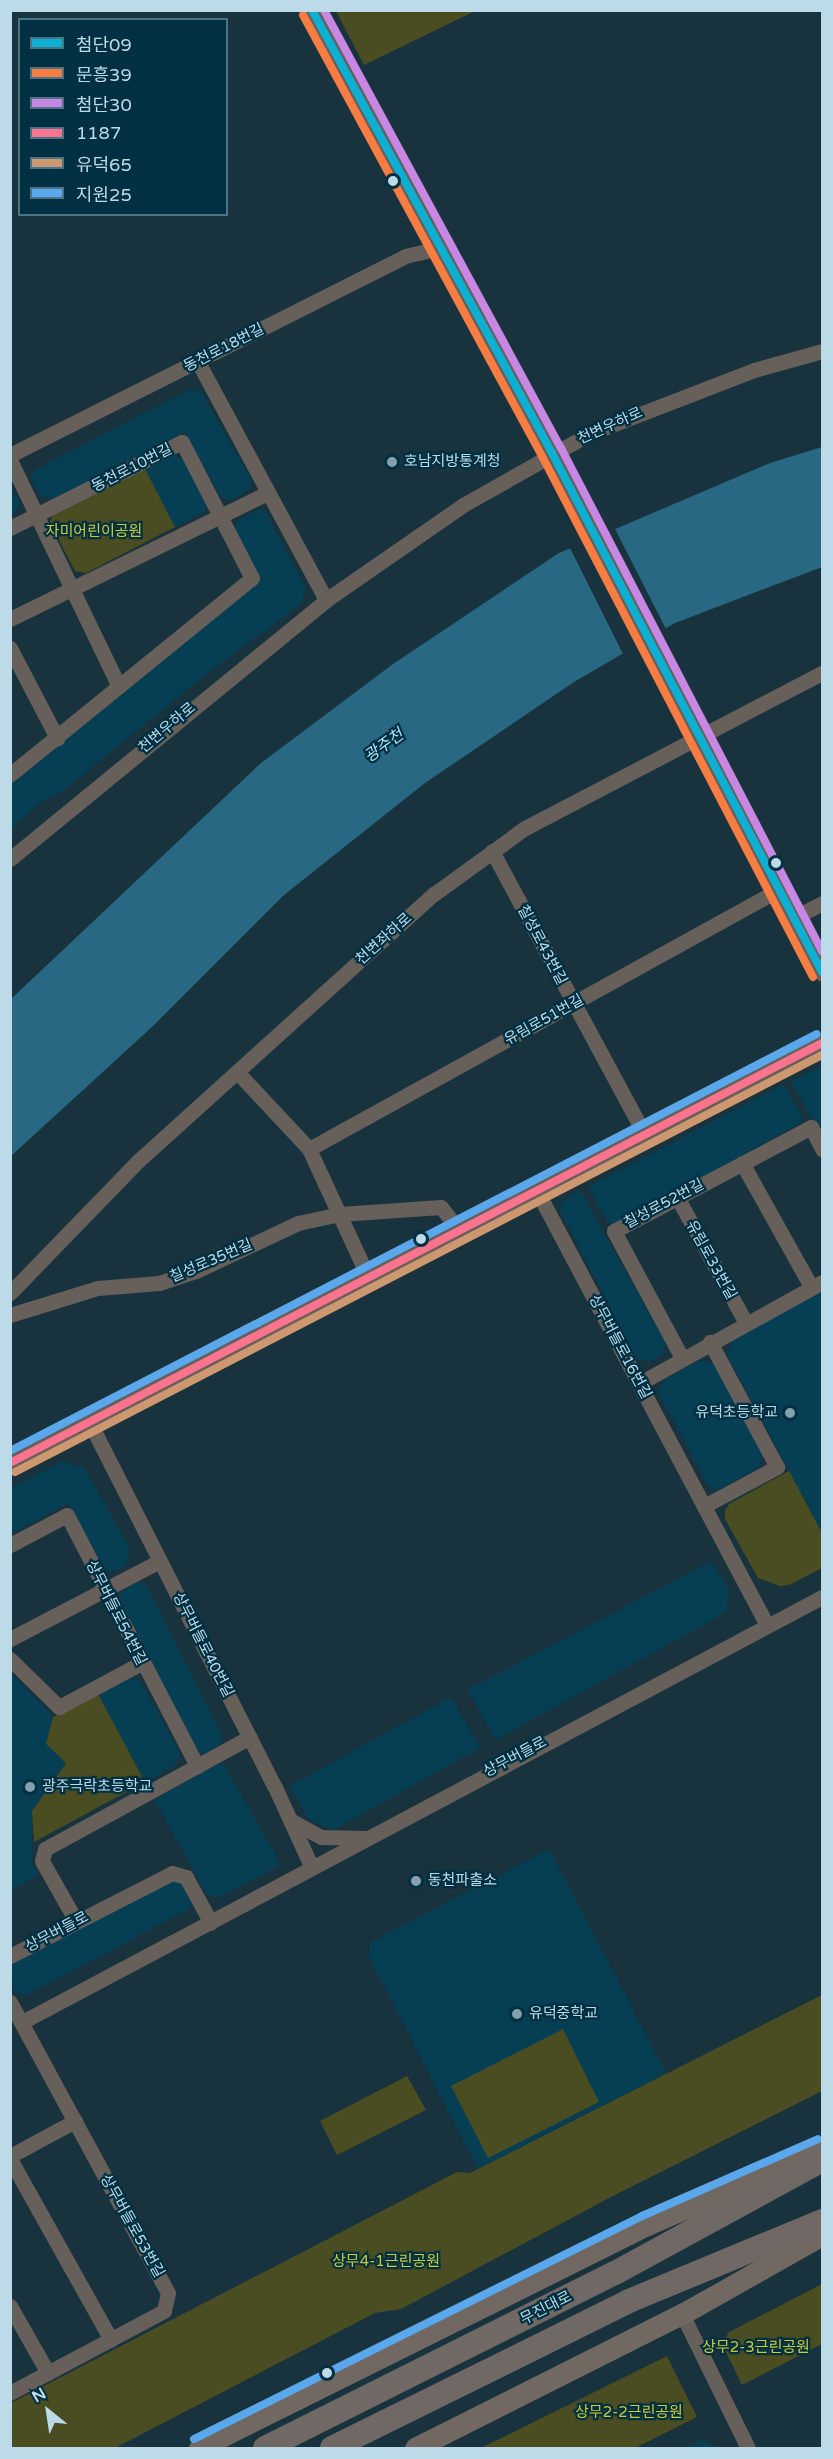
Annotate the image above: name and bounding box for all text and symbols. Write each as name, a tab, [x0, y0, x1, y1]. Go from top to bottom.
legend	[18, 18, 228, 216]
text: 첨단09	[76, 34, 132, 56]
text: 문흥39	[76, 64, 132, 86]
text: 첨단30	[76, 94, 132, 116]
text: 1187	[76, 122, 121, 144]
text: 유덕65	[76, 154, 132, 176]
unlabelled marker	[387, 175, 399, 187]
text: 지원25	[76, 184, 132, 206]
street label: 동천로18번길	[181, 320, 267, 376]
street label: 천변우하로	[575, 404, 645, 448]
street label: 동천로10번길	[89, 440, 175, 496]
place label: 호남지방통계청	[404, 453, 501, 471]
marker: 호남지방통계청	[385, 455, 399, 469]
park label: 자미어린이공원	[46, 523, 142, 541]
street label: 천변우하로	[135, 699, 199, 757]
water label: 광주천	[360, 725, 408, 767]
unlabelled marker	[770, 857, 782, 869]
street label: 칠성로43번길	[513, 902, 571, 988]
street label: 천변좌하로	[352, 909, 416, 969]
street label: 유림로51번길	[501, 991, 587, 1049]
street label: 칠성로52번길	[621, 1175, 707, 1233]
street label: 유림로33번길	[682, 1217, 740, 1303]
unlabelled marker	[415, 1233, 427, 1245]
street label: 칠성로35번길	[167, 1236, 255, 1286]
street label: 상무버들로16번길	[585, 1292, 655, 1402]
place label: 유덕초등학교	[695, 1404, 778, 1422]
marker: 유덕초등학교	[783, 1406, 797, 1420]
street label: 상무버들로54번길	[82, 1557, 150, 1669]
street label: 상무버들로40번길	[169, 1589, 237, 1701]
street label: 상무버들로	[480, 1733, 550, 1781]
place label: 광주극락초등학교	[42, 1778, 152, 1796]
marker: 광주극락초등학교	[23, 1780, 37, 1794]
place label: 동천파출소	[428, 1872, 497, 1890]
marker: 동천파출소	[409, 1874, 423, 1888]
street label: 상무버들로	[22, 1908, 92, 1956]
place label: 유덕중학교	[529, 2005, 598, 2023]
marker: 유덕중학교	[510, 2007, 524, 2021]
street label: 상무버들로53번길	[96, 2171, 168, 2281]
park label: 상무4-1근린공원	[332, 2253, 440, 2271]
street label: 무진대로	[517, 2287, 575, 2329]
park label: 상무2-3근린공원	[702, 2339, 810, 2357]
unlabelled marker	[321, 2367, 333, 2379]
north arrow	[18, 2381, 78, 2441]
text: N	[28, 2384, 50, 2407]
park label: 상무2-2근린공원	[575, 2404, 683, 2422]

